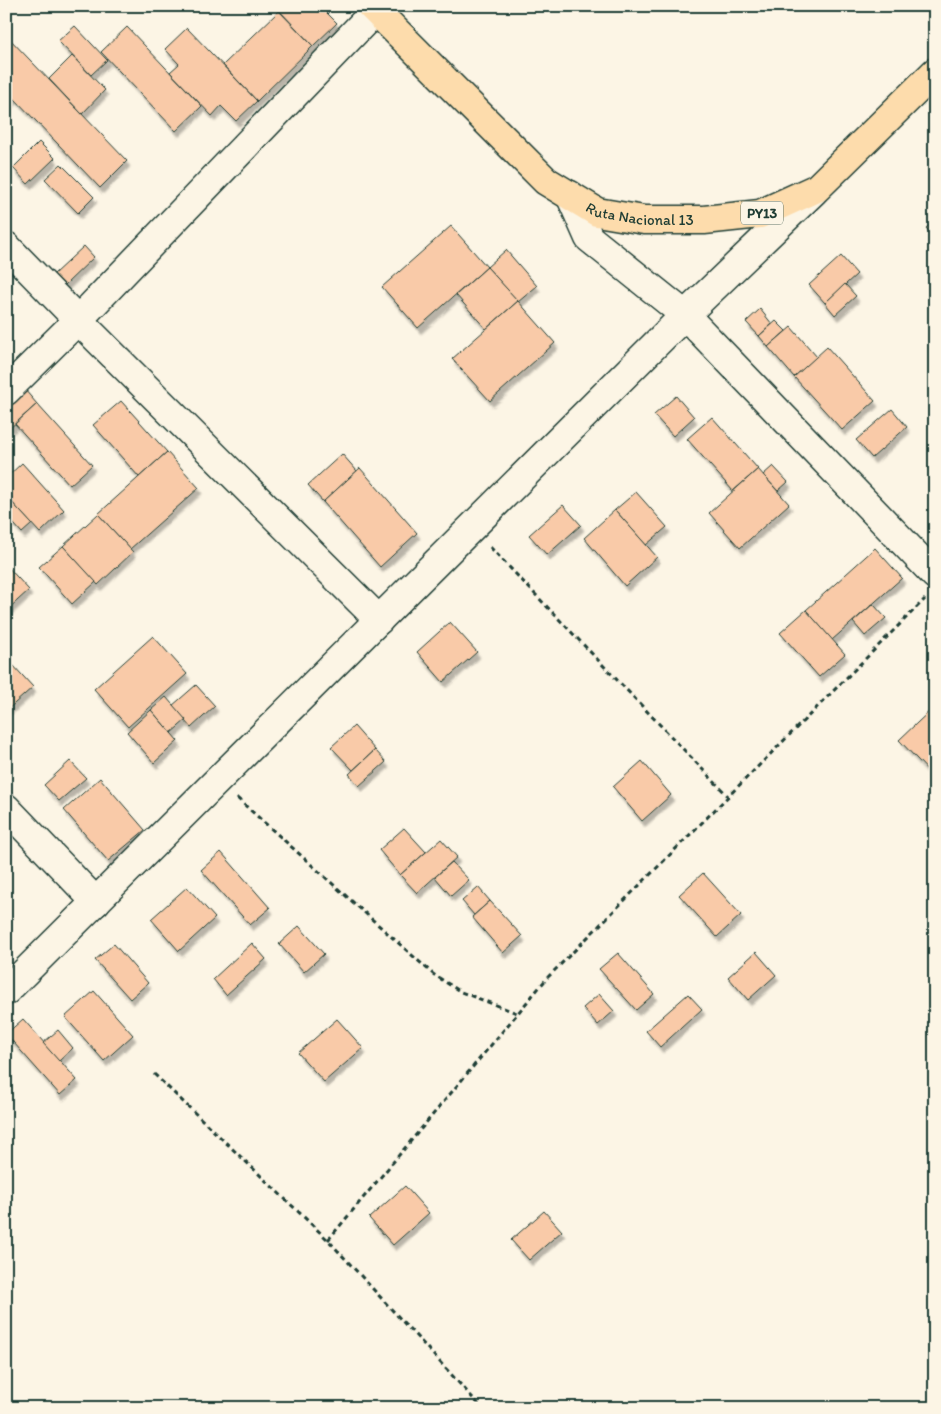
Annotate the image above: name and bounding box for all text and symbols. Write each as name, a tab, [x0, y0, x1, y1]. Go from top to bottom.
street label: Ruta Nacional 13	[582, 198, 694, 229]
road number: PY13	[741, 202, 783, 224]

